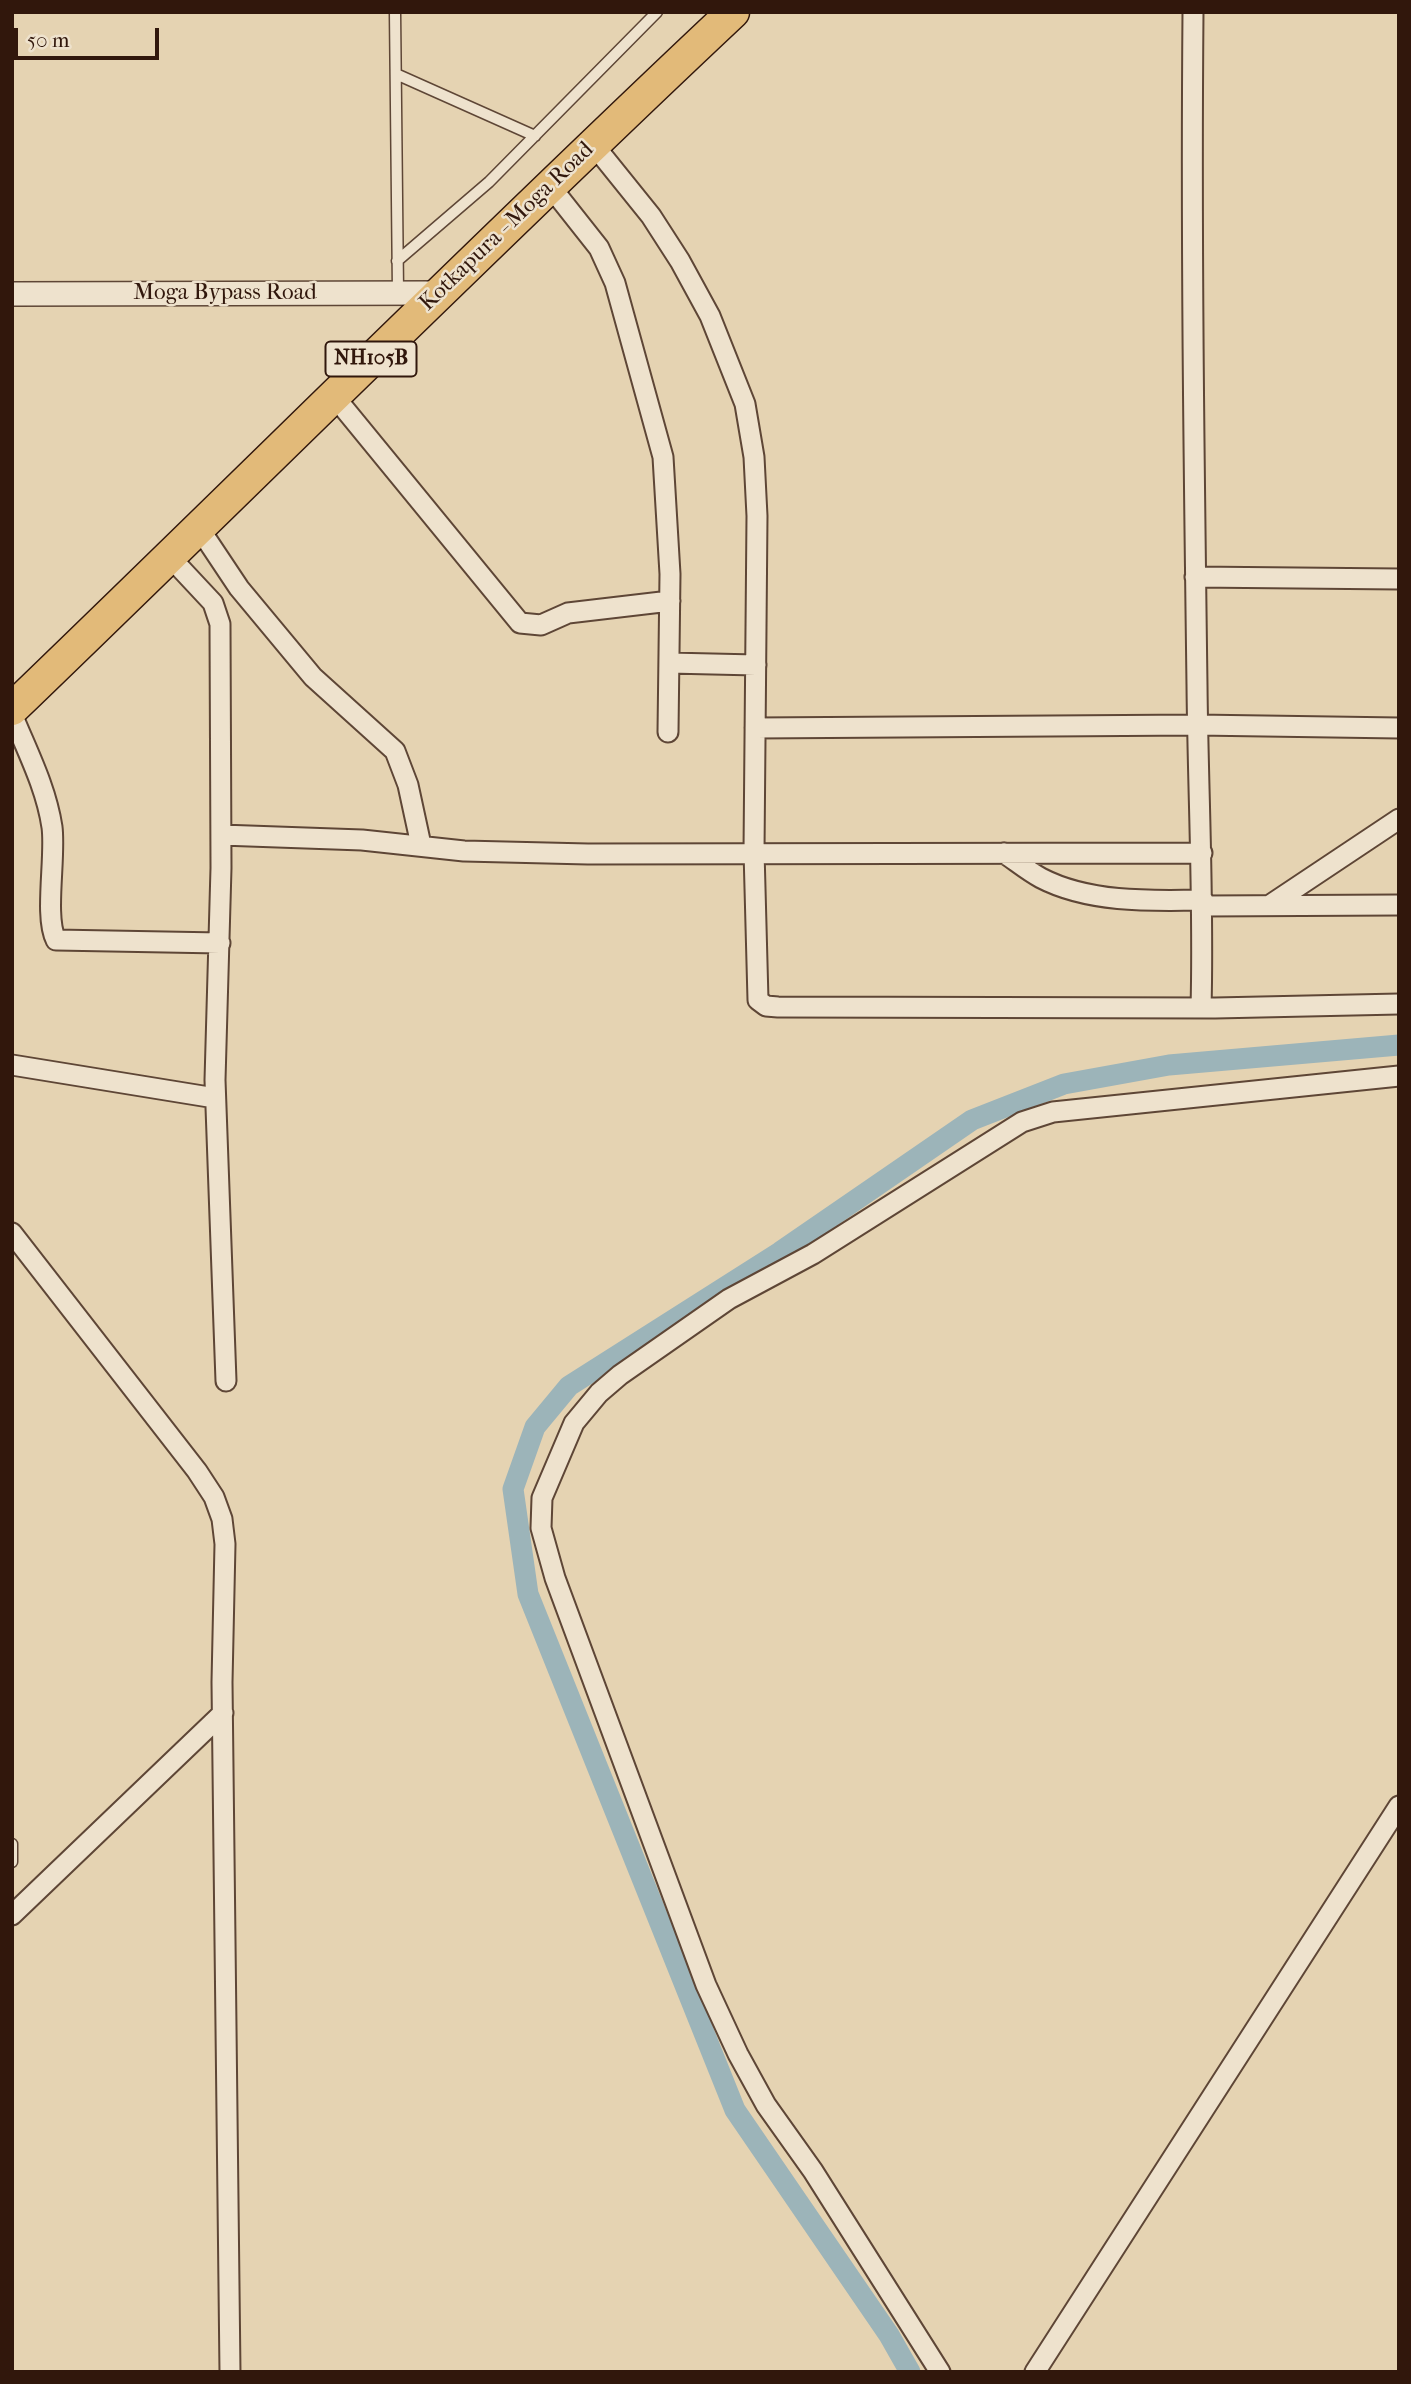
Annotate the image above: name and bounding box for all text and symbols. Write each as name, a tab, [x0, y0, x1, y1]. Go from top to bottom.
scale bar	[18, 14, 163, 58]
text: 50 m	[27, 28, 70, 52]
street label: Kotkapura - Moga Road	[414, 137, 600, 317]
street label: Moga Bypass Road	[133, 279, 317, 307]
road number: NH105B	[326, 342, 416, 376]

